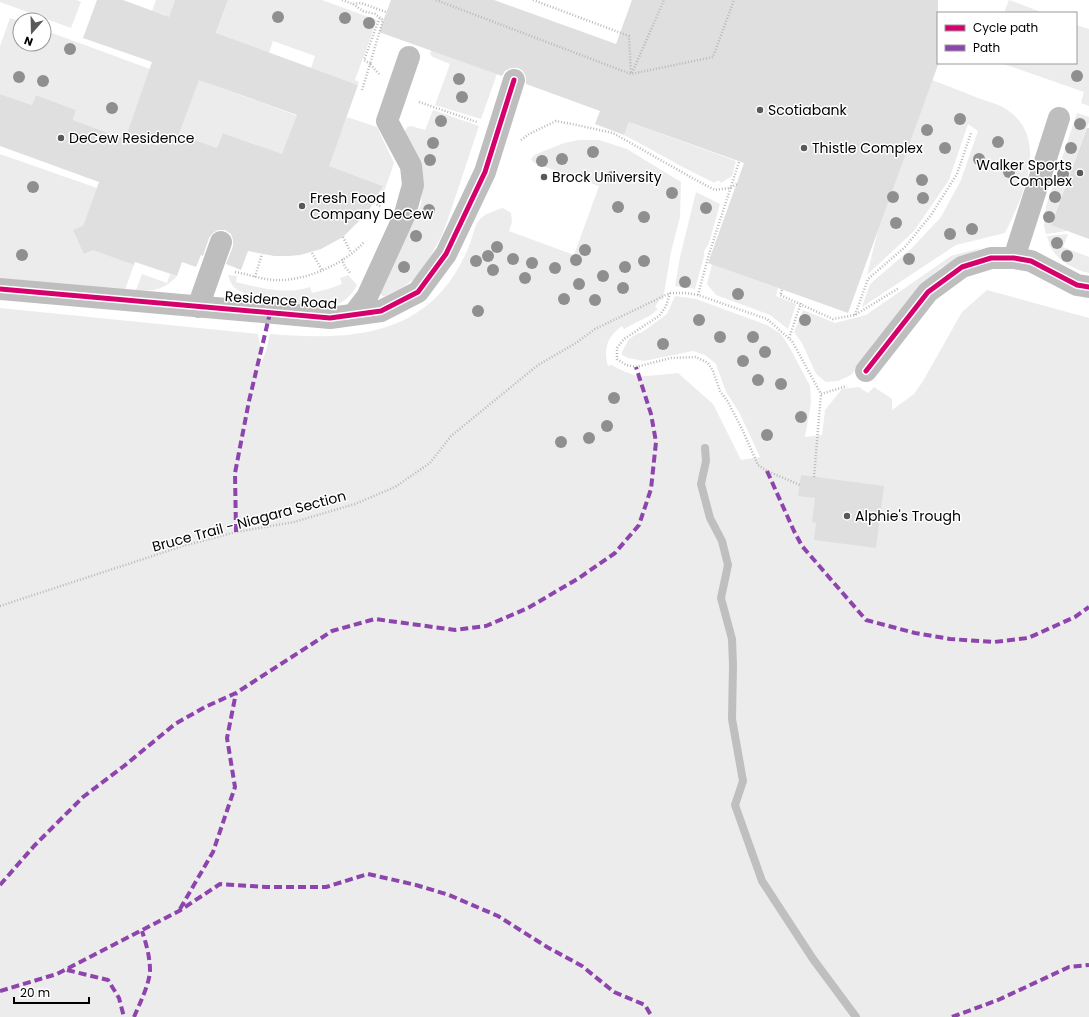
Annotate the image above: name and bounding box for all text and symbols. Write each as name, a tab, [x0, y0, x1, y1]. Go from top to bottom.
north arrow	[12, 12, 52, 52]
legend	[937, 12, 1077, 64]
text: Cycle path	[973, 19, 1038, 36]
text: N	[22, 32, 35, 50]
text: Path	[973, 39, 1000, 56]
place label: Scotiabank	[768, 100, 848, 120]
marker: Scotiabank	[755, 105, 765, 115]
place label: DeCew Residence	[69, 128, 195, 148]
marker: DeCew Residence	[56, 133, 66, 143]
place label: Thistle Complex	[812, 138, 923, 158]
marker: Thistle Complex	[799, 143, 809, 153]
place label: Walker Sports Complex	[976, 155, 1072, 191]
place label: Brock University	[552, 167, 662, 187]
marker: Walker Sports Complex	[1075, 168, 1085, 178]
marker: Brock University	[539, 172, 549, 182]
place label: Fresh Food Company DeCew	[310, 188, 434, 224]
marker: Fresh Food Company DeCew	[297, 201, 307, 211]
street label: Residence Road	[224, 286, 338, 314]
street label: Bruce Trail - Niagara Section	[150, 485, 348, 557]
place label: Alphie's Trough	[855, 506, 961, 526]
marker: Alphie's Trough	[842, 511, 852, 521]
scale bar	[14, 979, 89, 1005]
text: 20 m	[20, 984, 50, 1001]

